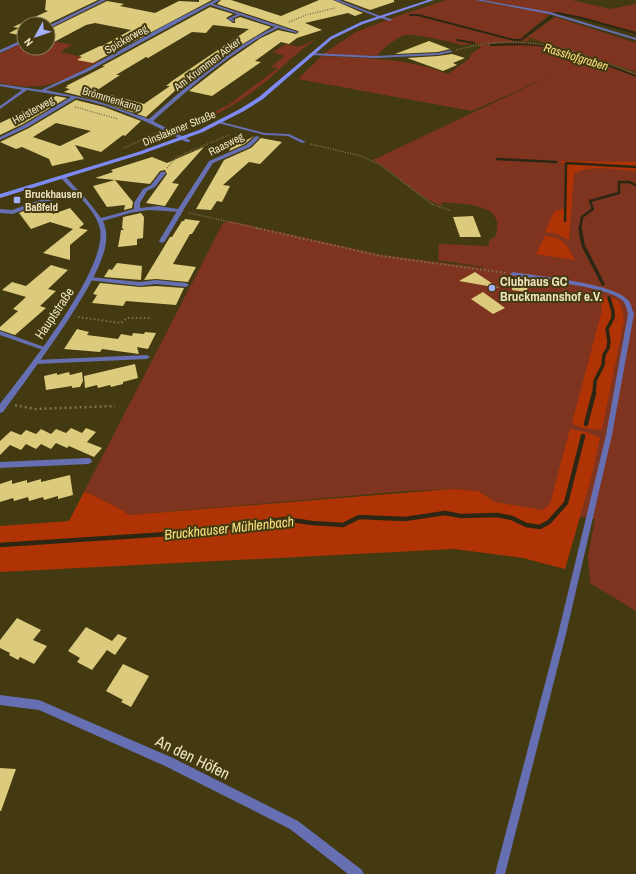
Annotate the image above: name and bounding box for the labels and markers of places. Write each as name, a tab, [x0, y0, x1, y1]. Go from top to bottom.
place label: Bruckhausen Baßfeld	[25, 187, 82, 214]
marker: Bruckhausen Baßfeld	[12, 195, 22, 205]
place label: Clubhaus GC Bruckmannshof e.V.	[500, 273, 602, 305]
marker: Clubhaus GC Bruckmannshof e.V.	[487, 283, 497, 293]

